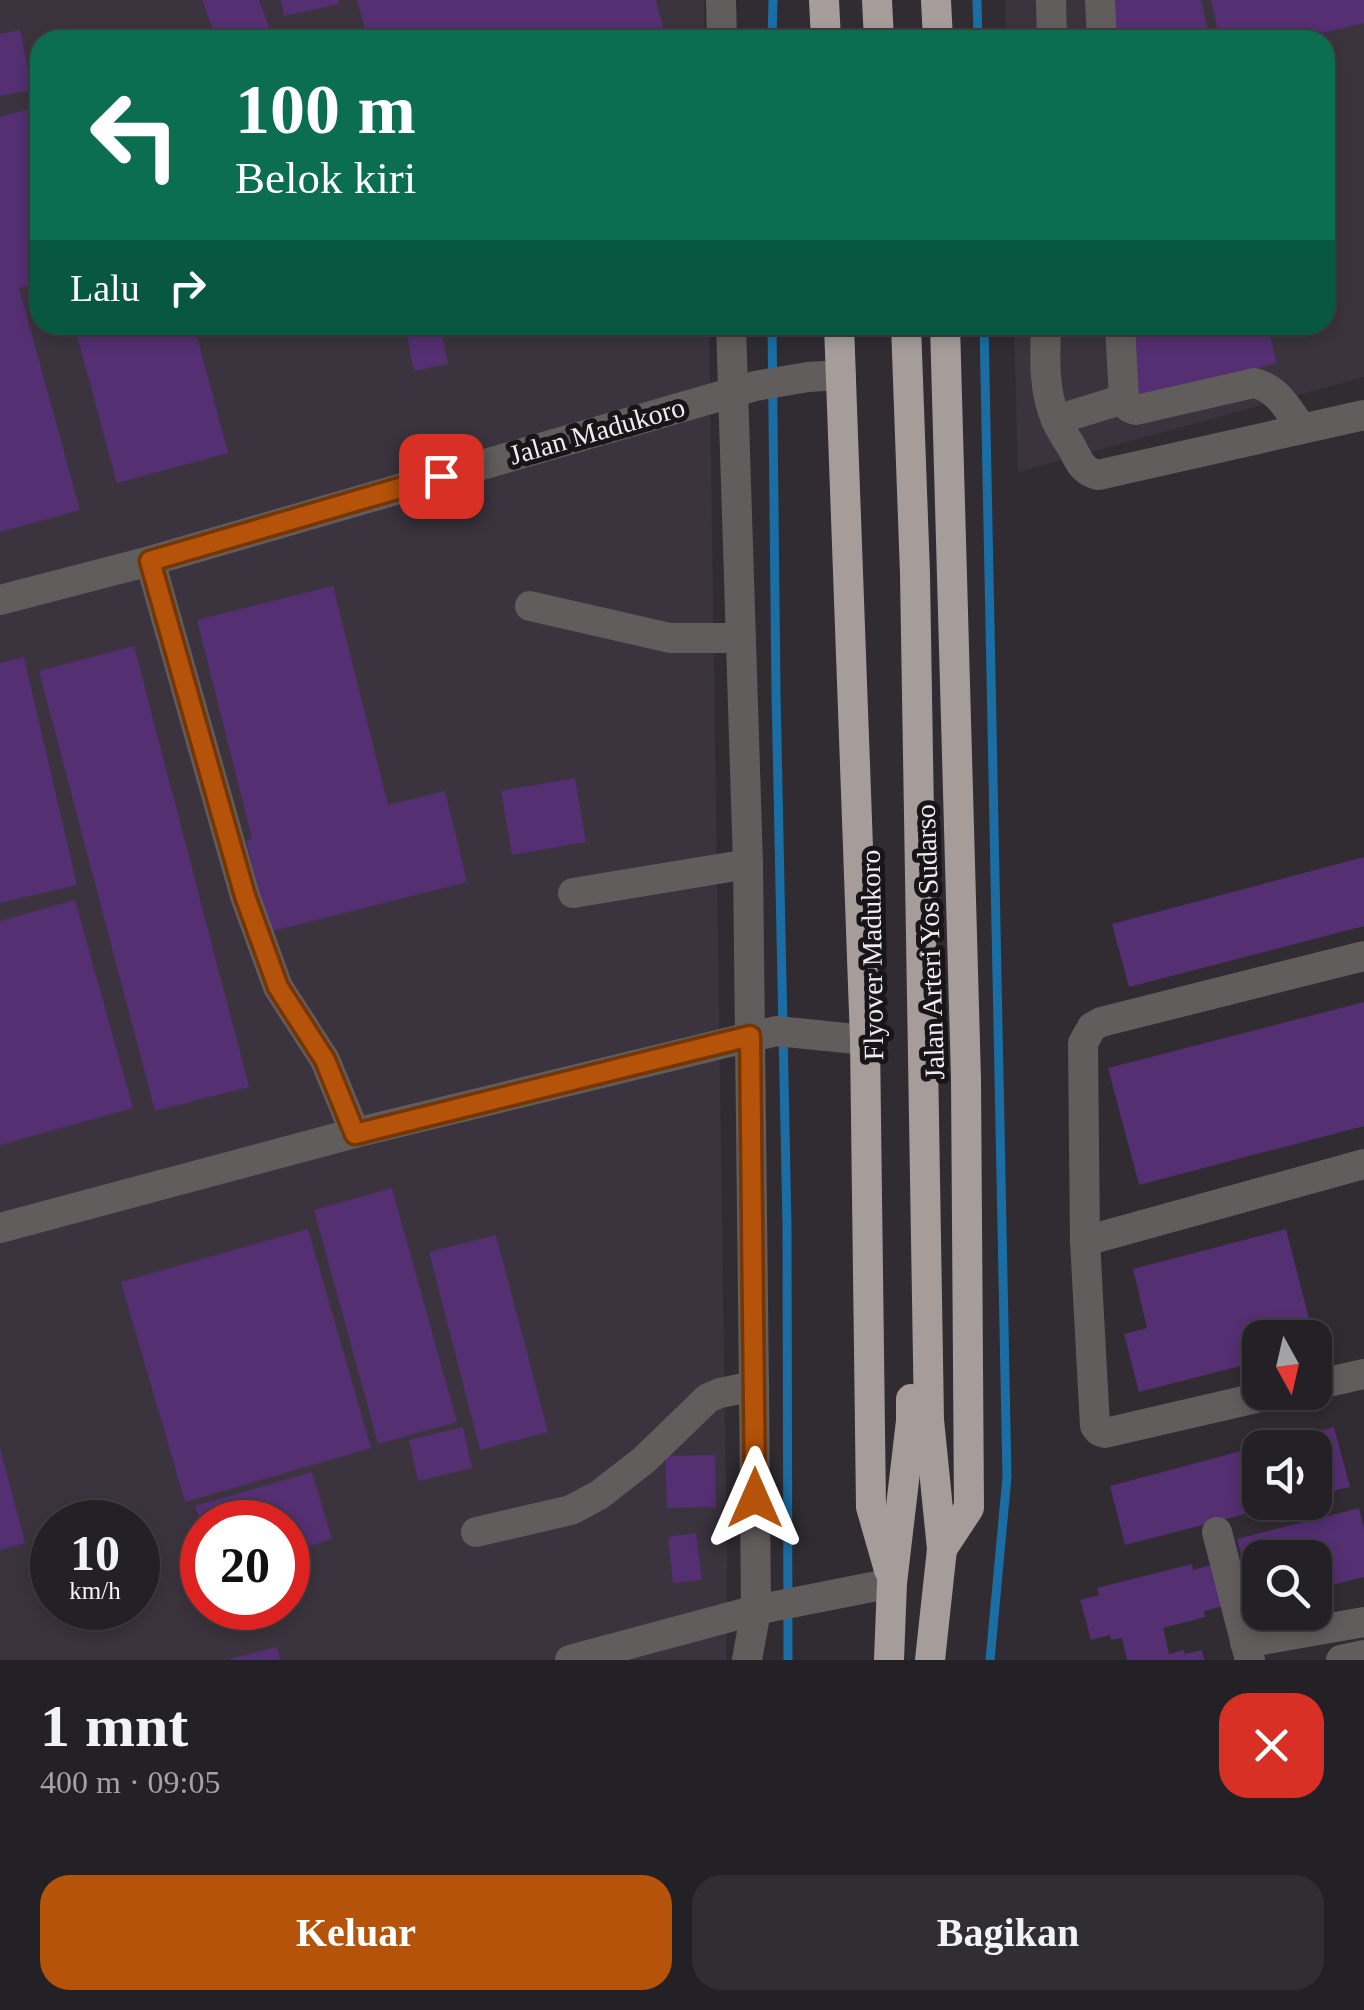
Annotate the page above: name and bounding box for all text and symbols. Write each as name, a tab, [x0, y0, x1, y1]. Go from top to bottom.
icon: left	[70, 70, 200, 200]
text: 100 m	[235, 71, 416, 148]
text: Belok kiri	[235, 153, 416, 203]
icon: right	[160, 260, 215, 315]
text: Lalu	[70, 267, 140, 309]
street label: Jalan Madukoro	[506, 391, 688, 471]
pin	[399, 434, 484, 519]
icon: arrive	[414, 449, 469, 504]
street label: Jalan Arteri Yos Sudarso	[910, 804, 950, 1080]
street label: Flyover Madukoro	[855, 849, 889, 1061]
north arrow	[1242, 1320, 1332, 1410]
map controls	[1242, 1320, 1332, 1630]
button: sound	[1242, 1430, 1332, 1520]
position arrow	[703, 1446, 807, 1550]
speed limit sign: 20	[180, 1500, 310, 1630]
text: 10	[70, 1525, 120, 1581]
button: search	[1242, 1540, 1332, 1630]
text: km/h	[69, 1577, 121, 1604]
text: 1 mnt	[40, 1693, 188, 1759]
button: close	[1219, 1693, 1324, 1798]
text: 400 m · 09:05	[40, 1764, 220, 1800]
button: Keluar	[40, 1875, 672, 1990]
button: Bagikan	[692, 1875, 1324, 1990]

